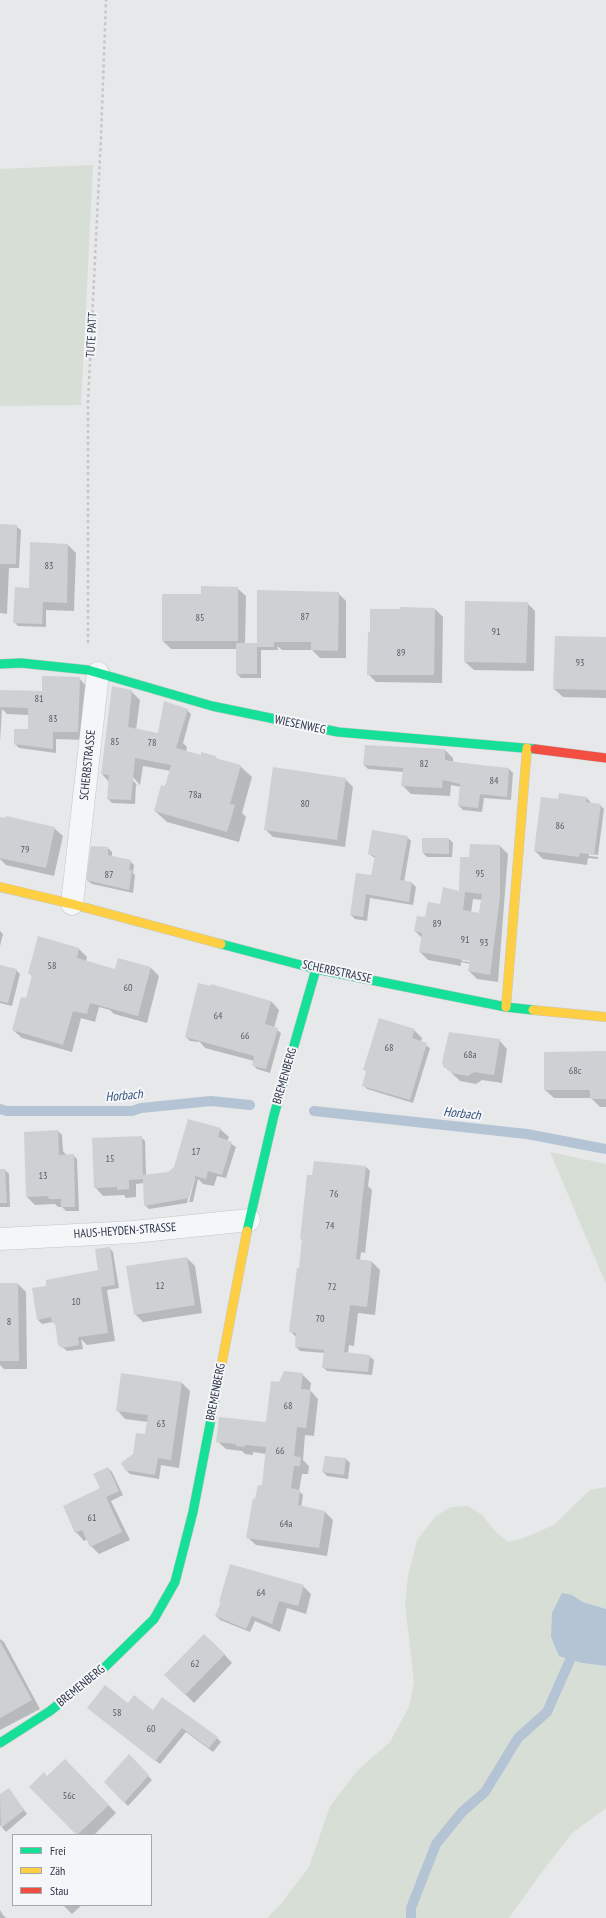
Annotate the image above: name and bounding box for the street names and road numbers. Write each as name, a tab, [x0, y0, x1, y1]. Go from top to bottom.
street label: TUTE PATT	[84, 312, 100, 358]
street label: WIESENWEG	[273, 713, 327, 737]
street label: SCHERBSTRASSE	[77, 729, 99, 801]
street label: SCHERBSTRASSE	[301, 958, 373, 986]
street label: BREMENBERG	[270, 1046, 300, 1106]
street label: HAUS-HEYDEN-STRASSE	[73, 1220, 177, 1242]
street label: BREMENBERG	[203, 1362, 229, 1422]
street label: BREMENBERG	[54, 1662, 108, 1710]

